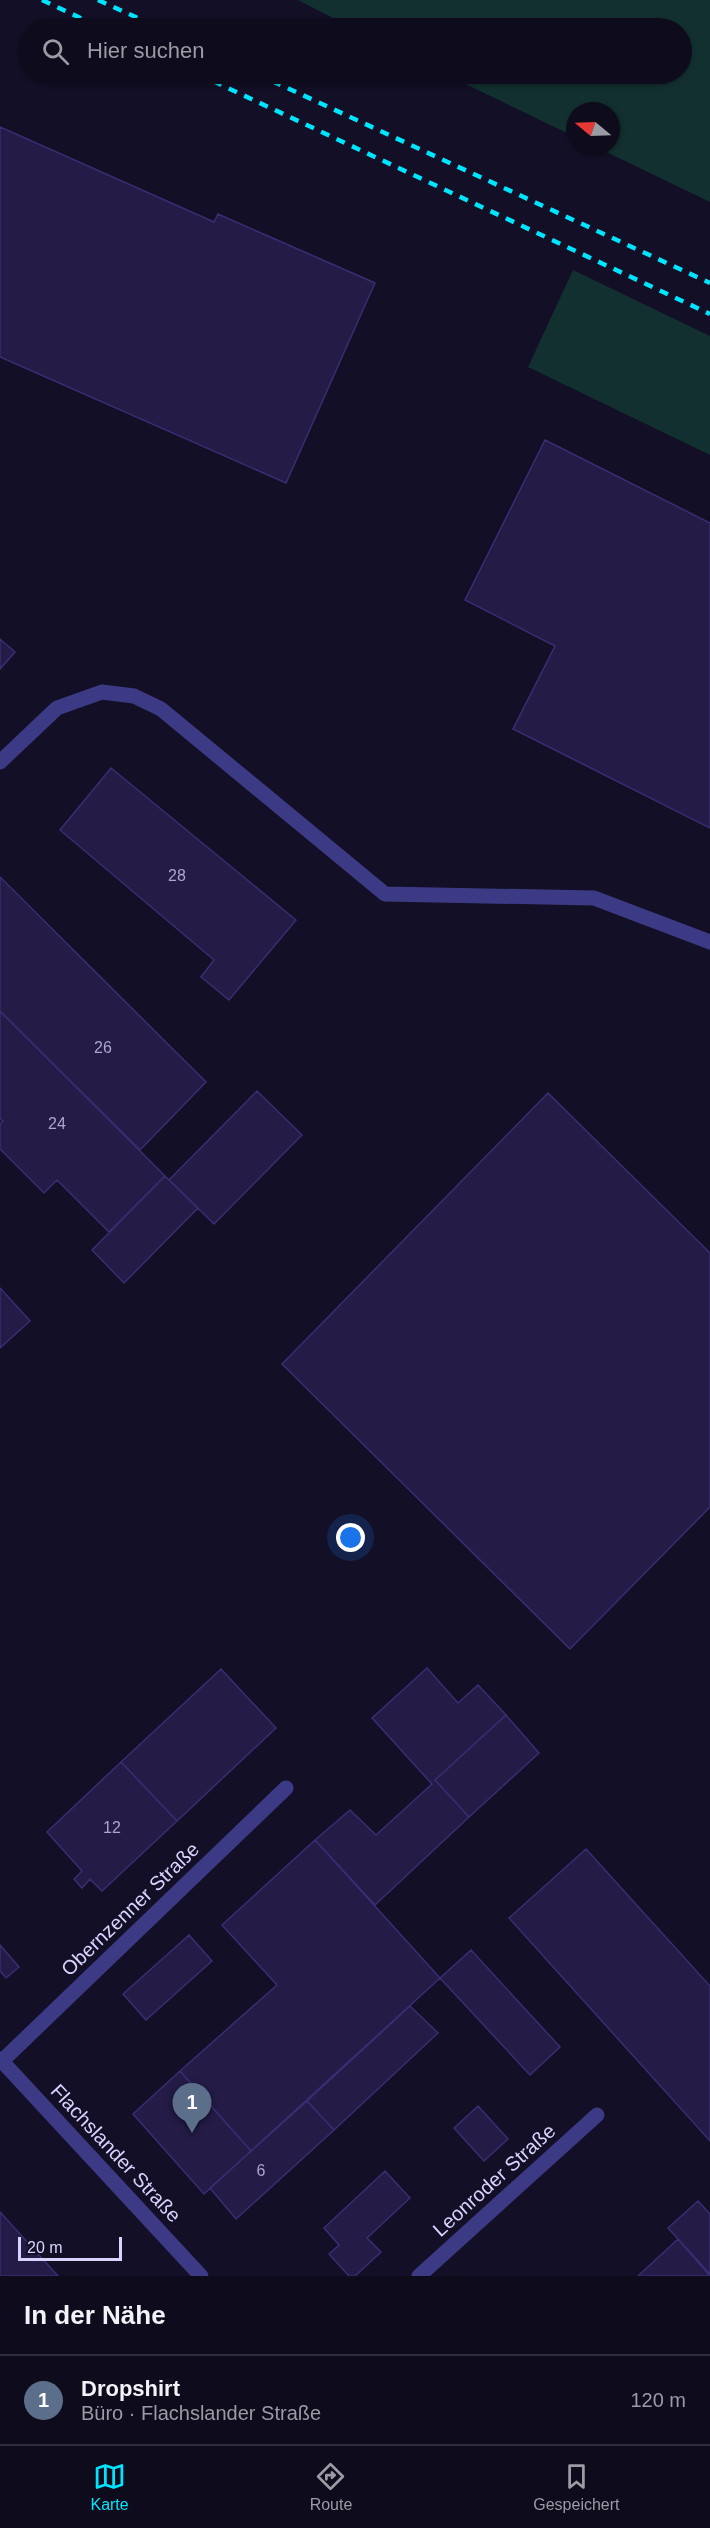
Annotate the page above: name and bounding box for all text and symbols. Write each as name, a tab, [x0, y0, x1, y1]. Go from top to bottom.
search box	[18, 18, 692, 84]
icon: search	[39, 35, 72, 68]
text: Hier suchen	[87, 38, 204, 63]
north arrow	[566, 102, 620, 156]
house number: 28	[168, 867, 186, 884]
house number: 26	[94, 1039, 112, 1056]
house number: 24	[48, 1115, 66, 1132]
your location	[336, 1523, 365, 1552]
house number: 12	[103, 1819, 121, 1836]
street label: Obernzenner Straße	[57, 1838, 203, 1980]
street label: Flachslander Straße	[47, 2080, 185, 2226]
pin: 1	[172, 2084, 212, 2133]
street label: Leonroder Straße	[428, 2119, 560, 2241]
house number: 6	[257, 2162, 266, 2179]
scale bar	[18, 2234, 122, 2262]
text: 20 m	[27, 2239, 63, 2256]
text: In der Nähe	[24, 2300, 166, 2330]
text: Dropshirt	[81, 2376, 180, 2401]
text: 1	[38, 2389, 49, 2411]
text: 120 m	[630, 2389, 686, 2411]
text: Büro · Flachslander Straße	[81, 2402, 321, 2424]
tab: Karte	[90, 2460, 129, 2514]
tab: Route	[310, 2460, 352, 2514]
tab: Gespeichert	[533, 2460, 620, 2514]

